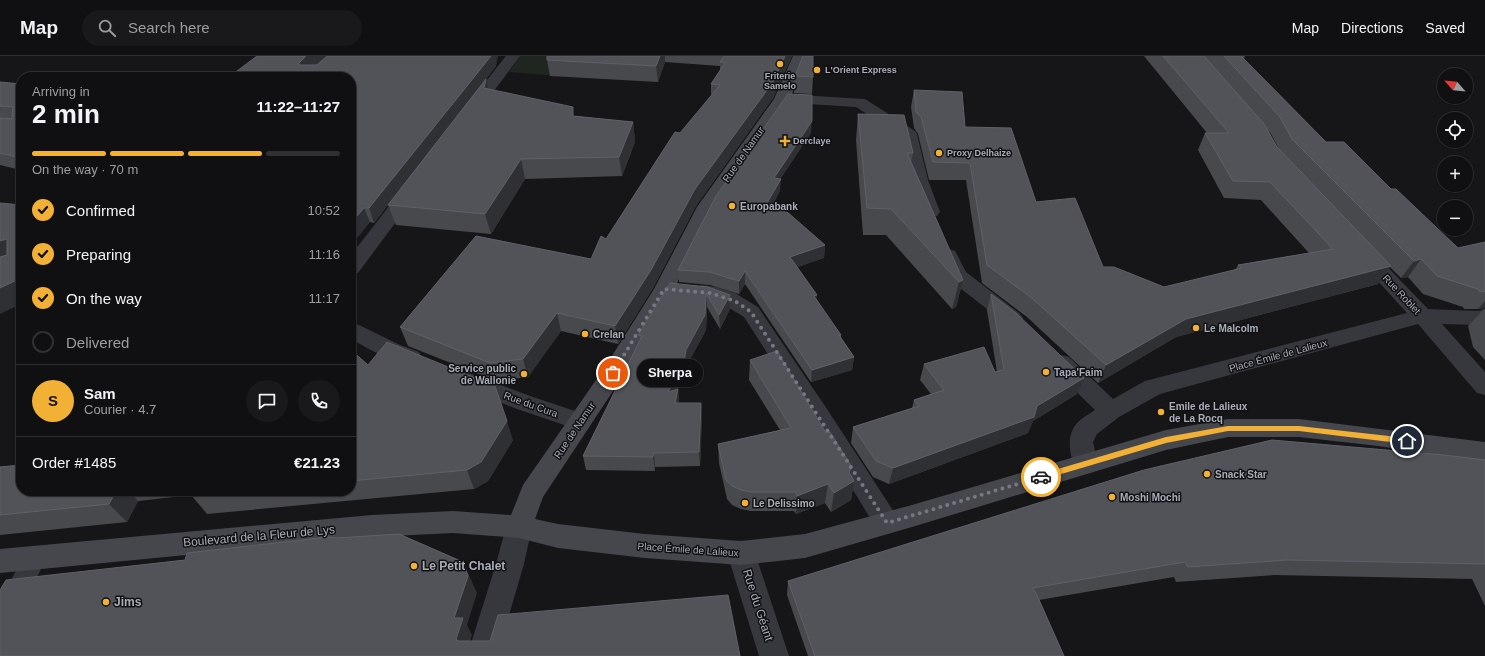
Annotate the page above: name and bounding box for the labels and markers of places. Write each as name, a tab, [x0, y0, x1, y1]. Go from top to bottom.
marker: Friterie Samelo	[775, 59, 785, 69]
marker: L'Orient Express	[812, 65, 822, 75]
place label: L'Orient Express	[825, 65, 897, 75]
place label: Friterie Samelo	[764, 71, 797, 91]
marker: Derclaye	[780, 136, 790, 146]
place label: Derclaye	[793, 136, 831, 146]
marker: Proxy Delhaize	[934, 148, 944, 158]
place label: Proxy Delhaize	[947, 148, 1011, 158]
marker: Europabank	[727, 201, 737, 211]
place label: Europabank	[740, 201, 798, 212]
marker: Le Malcolm	[1191, 323, 1201, 333]
place label: Le Malcolm	[1204, 323, 1259, 334]
marker: Crelan	[580, 329, 590, 339]
place label: Crelan	[593, 329, 624, 340]
pin	[596, 356, 630, 390]
callout: Sherpa	[637, 359, 703, 387]
place label: Service public de Wallonie	[448, 363, 516, 386]
marker: Tapa'Faim	[1041, 367, 1051, 377]
place label: Tapa'Faim	[1054, 367, 1102, 378]
marker: Service public de Wallonie	[519, 369, 529, 379]
place label: Emile de Lalieux de La Rocq	[1169, 401, 1248, 424]
marker: Emile de Lalieux de La Rocq	[1156, 407, 1166, 417]
pin	[1390, 424, 1424, 458]
marker: Snack Star	[1202, 469, 1212, 479]
place label: Snack Star	[1215, 469, 1267, 480]
marker: Moshi Mochi	[1107, 492, 1117, 502]
place label: Moshi Mochi	[1120, 492, 1181, 503]
marker: Le Delissimo	[740, 498, 750, 508]
place label: Le Delissimo	[753, 498, 815, 509]
place label: Le Petit Chalet	[422, 559, 505, 573]
marker: Le Petit Chalet	[409, 561, 419, 571]
place label: Jims	[114, 595, 142, 609]
marker: Jims	[101, 597, 111, 607]

